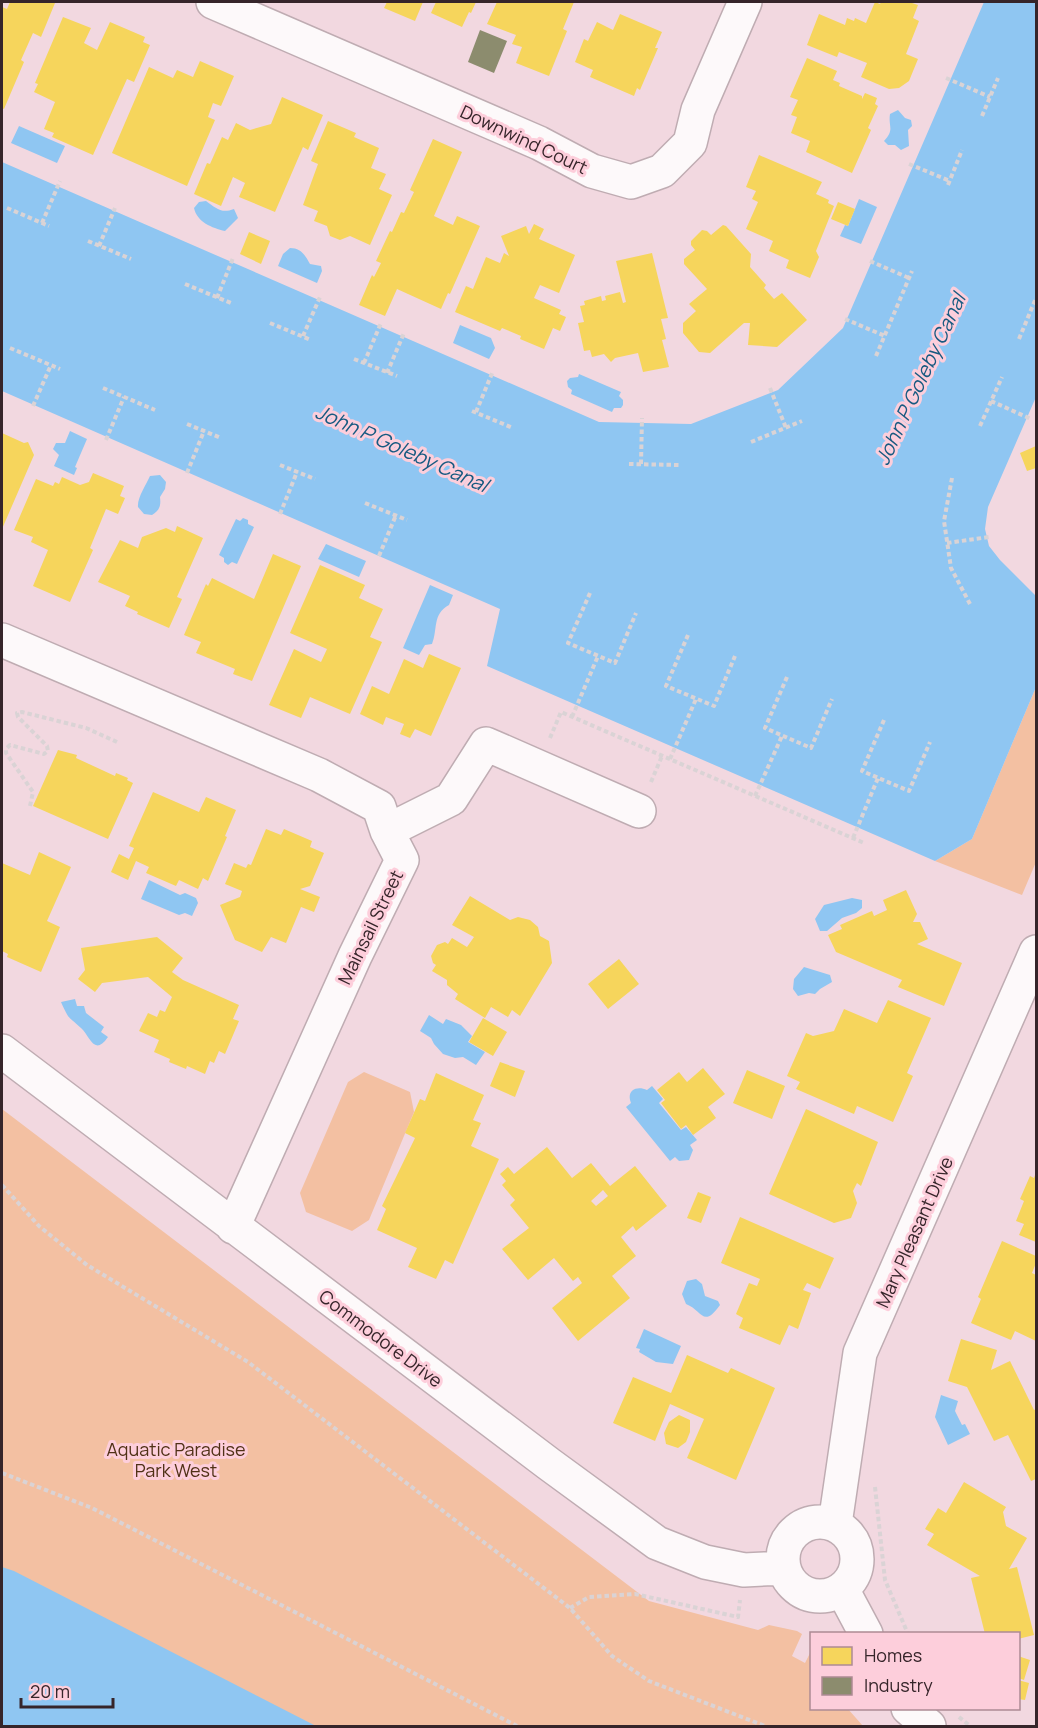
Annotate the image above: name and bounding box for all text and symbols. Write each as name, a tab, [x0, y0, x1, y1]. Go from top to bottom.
street label: Downwind Court	[457, 99, 591, 179]
water label: John P Goleby Canal	[868, 287, 973, 469]
water label: John P Goleby Canal	[311, 398, 495, 499]
street label: Mainsail Street	[332, 866, 408, 988]
street label: Mary Pleasant Drive	[870, 1153, 958, 1311]
street label: Commodore Drive	[314, 1284, 448, 1392]
park label: Aquatic Paradise Park West	[106, 1437, 246, 1482]
legend	[810, 1632, 1020, 1710]
text: Homes	[864, 1643, 922, 1667]
scale bar	[21, 1671, 112, 1709]
text: Industry	[864, 1673, 933, 1697]
text: 20 m	[30, 1679, 70, 1703]

